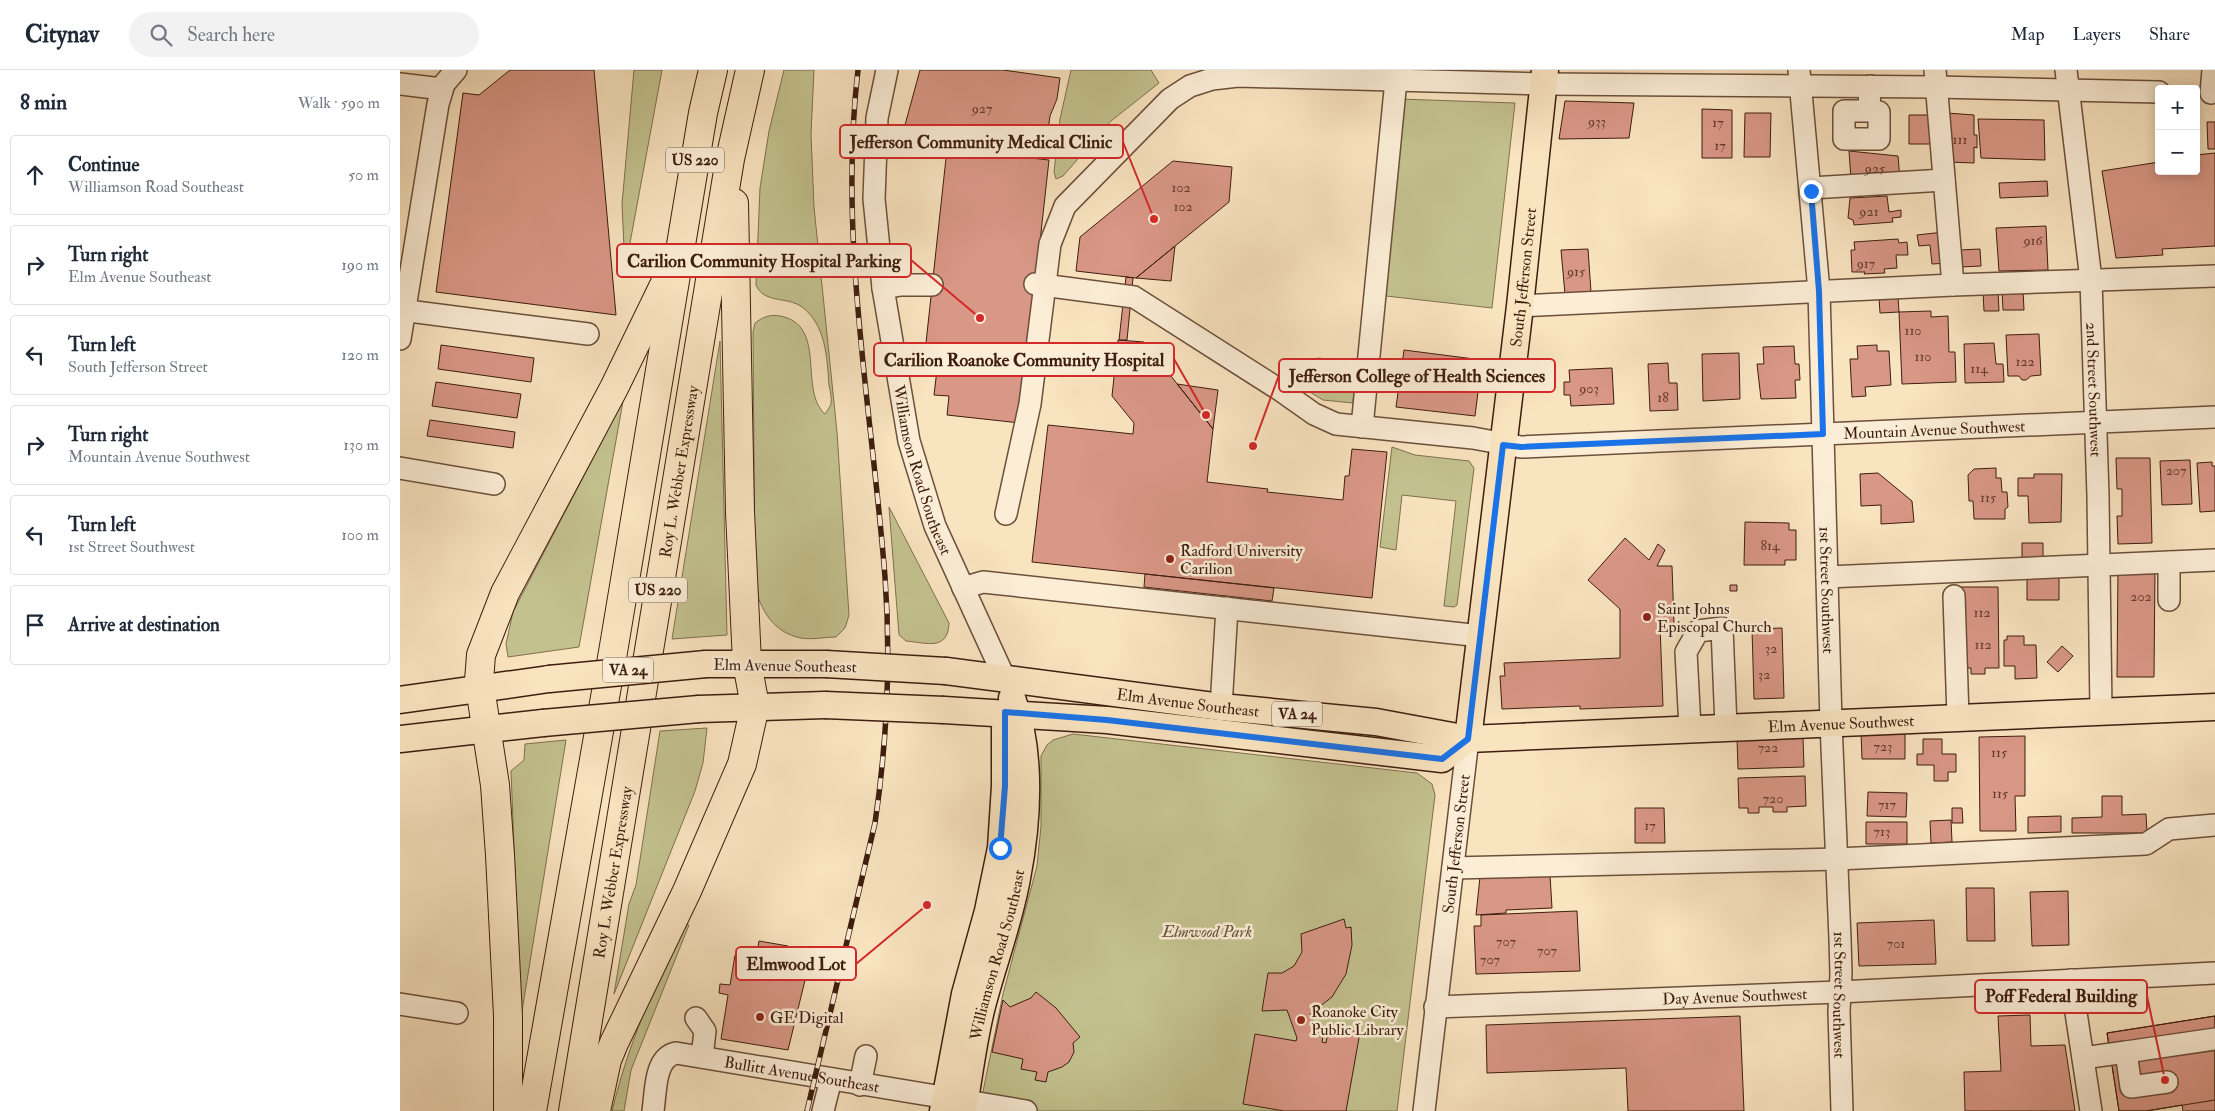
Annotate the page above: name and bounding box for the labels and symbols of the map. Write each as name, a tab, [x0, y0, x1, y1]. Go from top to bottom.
house number: 927	[971, 100, 993, 117]
house number: 933	[1587, 113, 1606, 130]
house number: 17	[1712, 114, 1724, 131]
callout: Jefferson Community Medical Clinic	[840, 125, 1123, 158]
text: Jefferson Community Medical Clinic	[849, 131, 1113, 154]
house number: 111	[1953, 131, 1968, 148]
house number: 17	[1714, 137, 1726, 154]
road number: US 220	[666, 148, 724, 172]
house number: 925	[1864, 160, 1886, 177]
house number: 102	[1171, 179, 1191, 196]
route end	[1800, 180, 1823, 203]
house number: 102	[1173, 198, 1193, 215]
house number: 921	[1858, 203, 1879, 220]
street label: South Jefferson Street	[1506, 207, 1541, 348]
house number: 916	[2022, 232, 2043, 249]
callout: Carilion Community Hospital Parking	[617, 244, 911, 277]
text: Carilion Community Hospital Parking	[627, 250, 902, 273]
house number: 917	[1856, 255, 1876, 272]
house number: 915	[1566, 263, 1586, 280]
house number: 110	[1904, 322, 1922, 339]
street label: 2nd Street Southwest	[2081, 322, 2106, 457]
callout: Carilion Roanoke Community Hospital	[874, 343, 1174, 376]
house number: 110	[1914, 348, 1932, 365]
text: Carilion Roanoke Community Hospital	[884, 349, 1165, 372]
house number: 122	[2015, 353, 2035, 370]
callout: Jefferson College of Health Sciences	[1279, 359, 1555, 392]
house number: 114	[1970, 360, 1989, 377]
text: Jefferson College of Health Sciences	[1288, 365, 1545, 388]
house number: 903	[1578, 380, 1599, 397]
street label: Roy L. Webber Expressway	[655, 383, 704, 559]
street label: Williamson Road Southeast	[888, 383, 956, 558]
house number: 18	[1657, 389, 1669, 406]
street label: Mountain Avenue Southwest	[1843, 416, 2026, 444]
house number: 207	[2166, 462, 2187, 479]
house number: 115	[1980, 489, 1997, 506]
street label: 1st Street Southwest	[1815, 526, 1838, 654]
house number: 814	[1760, 537, 1781, 554]
place label: Radford University Carilion	[1180, 541, 1304, 579]
marker: Radford University Carilion	[1164, 553, 1176, 565]
road number: US 220	[629, 578, 687, 602]
house number: 202	[2130, 588, 2152, 605]
place label: Saint Johns Episcopal Church	[1657, 599, 1772, 638]
house number: 112	[1973, 604, 1991, 621]
marker: Saint Johns Episcopal Church	[1641, 611, 1653, 623]
house number: 112	[1974, 636, 1992, 653]
house number: 32	[1765, 640, 1777, 657]
street label: Elm Avenue Southeast	[713, 655, 857, 677]
road number: VA 24	[603, 658, 653, 682]
house number: 32	[1758, 666, 1770, 683]
street label: Elm Avenue Southeast	[1115, 684, 1260, 722]
road number: VA 24	[1272, 702, 1322, 726]
street label: Elm Avenue Southwest	[1767, 711, 1915, 737]
house number: 723	[1874, 738, 1892, 755]
house number: 722	[1758, 739, 1778, 756]
house number: 115	[1991, 744, 2008, 761]
street label: South Jefferson Street	[1438, 773, 1475, 915]
street label: Roy L. Webber Expressway	[589, 784, 638, 960]
house number: 115	[1992, 785, 2009, 802]
house number: 720	[1763, 790, 1783, 807]
house number: 717	[1878, 796, 1896, 813]
house number: 17	[1644, 817, 1656, 834]
house number: 713	[1874, 823, 1890, 840]
route start	[989, 837, 1012, 860]
street label: Williamson Road Southeast	[966, 868, 1029, 1043]
park label: Elmwood Park	[1161, 922, 1252, 942]
street label: 1st Street Southwest	[1828, 931, 1850, 1059]
house number: 707	[1496, 933, 1517, 950]
house number: 701	[1887, 935, 1905, 952]
house number: 707	[1537, 942, 1558, 959]
callout: Elmwood Lot	[736, 947, 856, 980]
house number: 707	[1480, 951, 1501, 968]
text: Elmwood Lot	[746, 953, 846, 976]
callout: Poff Federal Building	[1975, 980, 2147, 1013]
street label: Day Avenue Southwest	[1662, 984, 1808, 1010]
text: Poff Federal Building	[1985, 985, 2138, 1008]
place label: Roanoke City Public Library	[1311, 1002, 1405, 1040]
place label: GE Digital	[770, 1008, 844, 1028]
marker: GE Digital	[754, 1011, 766, 1023]
marker: Roanoke City Public Library	[1295, 1014, 1307, 1026]
street label: Bullitt Avenue Southeast	[723, 1052, 881, 1098]

